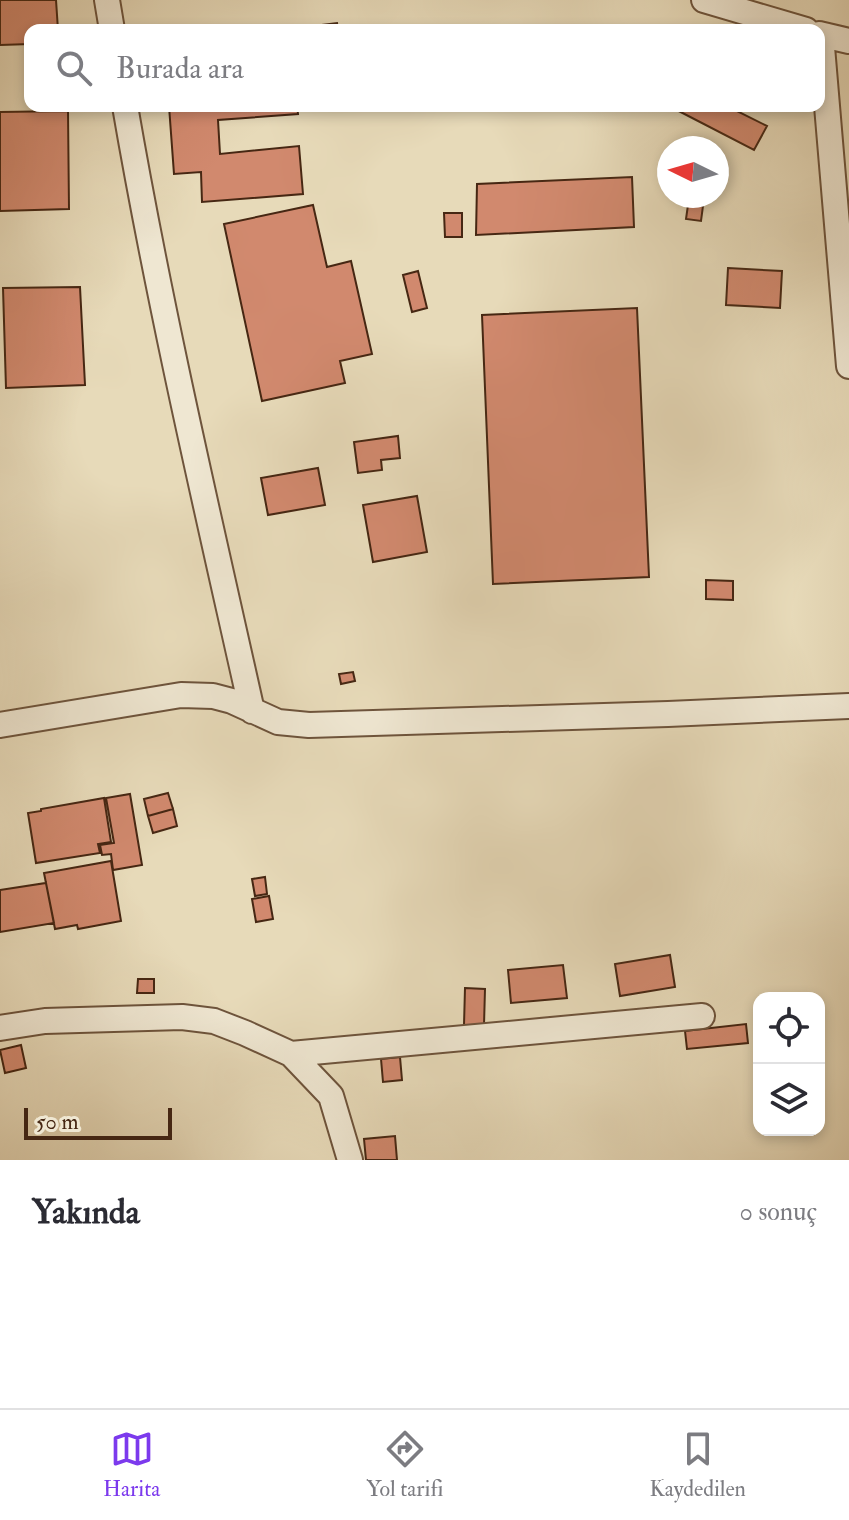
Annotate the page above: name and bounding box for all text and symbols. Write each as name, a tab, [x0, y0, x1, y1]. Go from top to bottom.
search box	[24, 24, 825, 112]
icon: search	[52, 46, 96, 90]
text: Burada ara	[116, 50, 244, 87]
north arrow	[657, 136, 729, 208]
map controls	[753, 992, 825, 1136]
button: locate	[753, 992, 825, 1064]
button: layers	[753, 1064, 825, 1136]
scale bar	[24, 1104, 172, 1140]
text: 50 m	[36, 1108, 78, 1136]
text: Yakında	[32, 1191, 140, 1234]
text: 0 sonuç	[740, 1196, 817, 1228]
tab: Harita	[103, 1427, 160, 1503]
tab: Yol tarifi	[366, 1427, 443, 1503]
tab: Kaydedilen	[650, 1427, 746, 1503]

